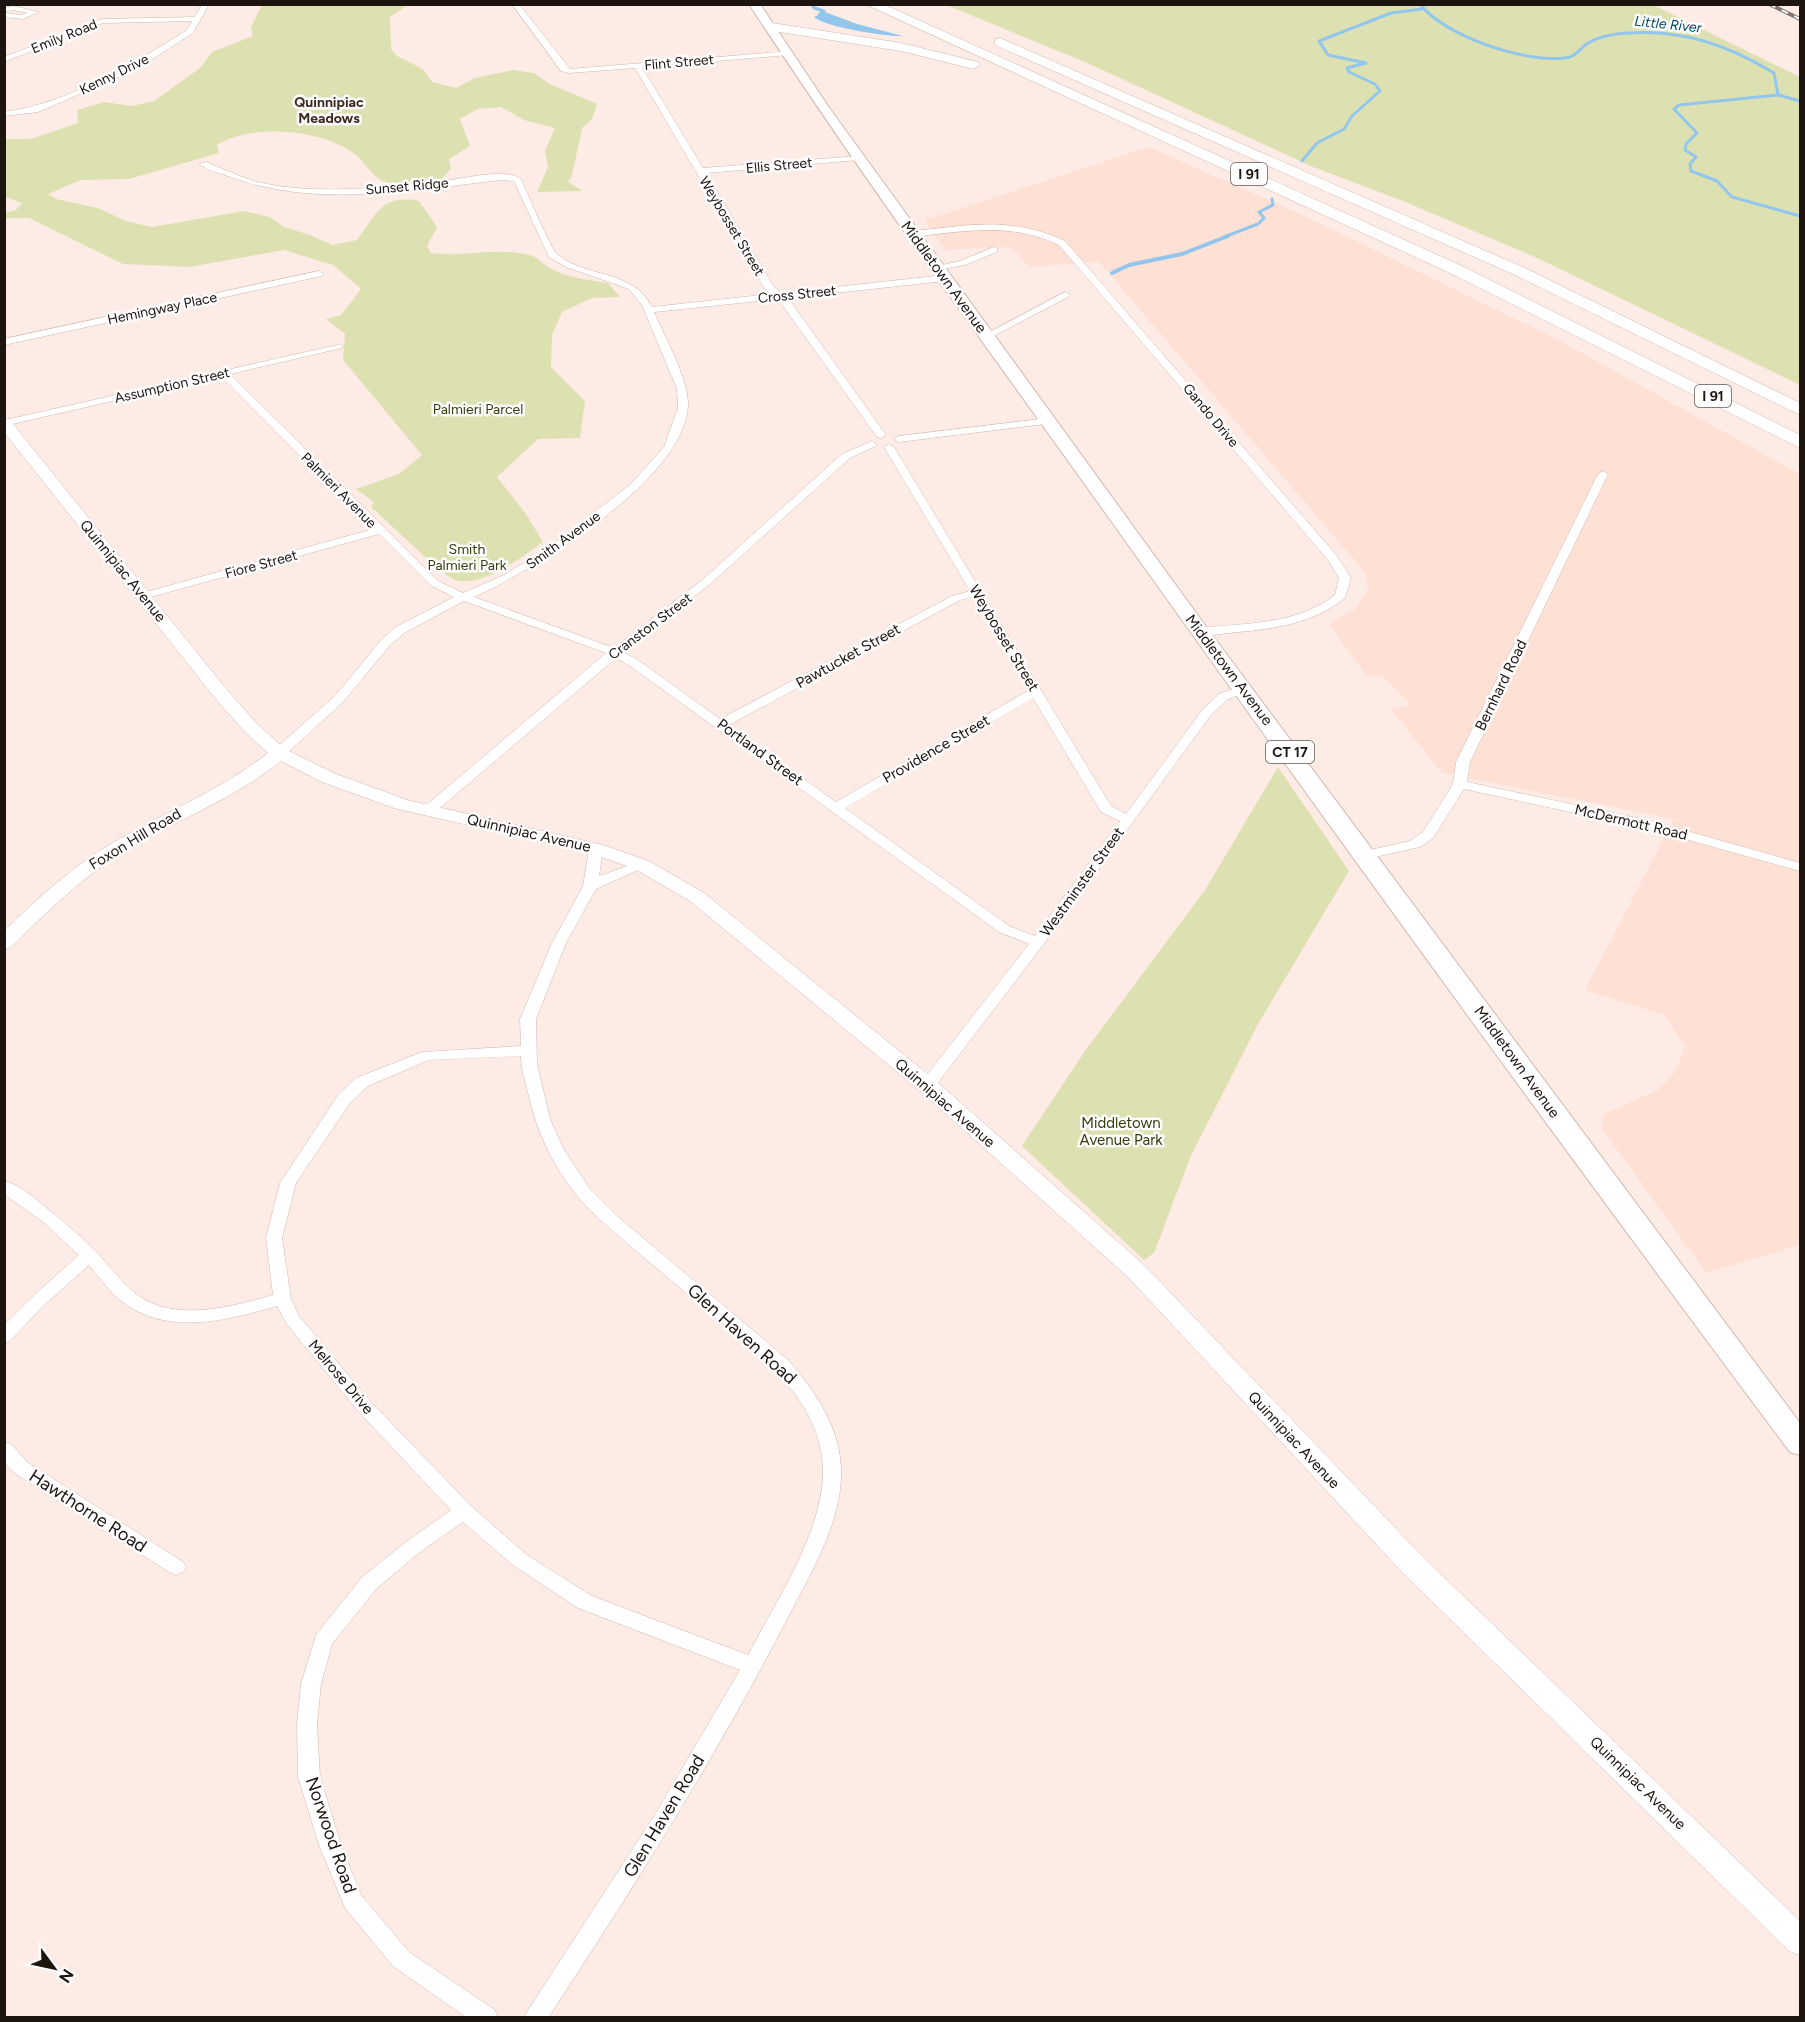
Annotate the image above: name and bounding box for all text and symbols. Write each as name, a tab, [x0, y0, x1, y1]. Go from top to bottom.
water label: Little River	[1634, 13, 1703, 37]
street label: Emily Road	[29, 16, 100, 57]
street label: Kenny Drive	[77, 50, 152, 98]
street label: Flint Street	[644, 51, 715, 74]
district label: Quinnipiac Meadows	[294, 94, 364, 127]
street label: Ellis Street	[745, 154, 813, 177]
road number: I 91	[1231, 163, 1267, 185]
street label: Sunset Ridge	[365, 174, 450, 199]
street label: Weybosset Street	[695, 174, 768, 279]
street label: Middletown Avenue	[897, 218, 991, 336]
street label: Cross Street	[757, 282, 837, 307]
street label: Hemingway Place	[106, 289, 219, 328]
street label: Assumption Street	[113, 364, 231, 407]
street label: Gando Drive	[1179, 380, 1242, 451]
road number: I 91	[1695, 385, 1731, 407]
park label: Palmieri Parcel	[433, 401, 523, 418]
street label: Palmieri Avenue	[297, 449, 380, 532]
street label: Smith Avenue	[523, 508, 604, 573]
street label: Quinnipiac Avenue	[76, 516, 170, 626]
park label: Smith Palmieri Park	[427, 541, 507, 574]
street label: Fiore Street	[223, 547, 299, 582]
street label: Weybosset Street	[965, 582, 1043, 695]
street label: Cranston Street	[605, 589, 695, 663]
street label: Middletown Avenue	[1182, 611, 1276, 729]
street label: Pawtucket Street	[793, 620, 904, 692]
street label: Bernhard Road	[1471, 637, 1531, 733]
street label: Providence Street	[879, 711, 993, 787]
street label: Portland Street	[714, 715, 807, 789]
road number: CT 17	[1266, 741, 1314, 763]
street label: McDermott Road	[1573, 800, 1689, 844]
street label: Foxon Hill Road	[86, 804, 184, 874]
street label: Quinnipiac Avenue	[465, 810, 593, 856]
street label: Westminster Street	[1036, 824, 1128, 940]
street label: Middletown Avenue	[1470, 1003, 1564, 1121]
street label: Quinnipiac Avenue	[891, 1055, 999, 1151]
park label: Middletown Avenue Park	[1080, 1114, 1163, 1149]
street label: Glen Haven Road	[683, 1279, 801, 1389]
street label: Melrose Drive	[305, 1336, 377, 1418]
street label: Quinnipiac Avenue	[1244, 1388, 1344, 1492]
street label: Hawthorne Road	[25, 1465, 151, 1557]
street label: Quinnipiac Avenue	[1586, 1733, 1690, 1833]
street label: Glen Haven Road	[619, 1751, 709, 1881]
street label: Norwood Road	[301, 1774, 361, 1896]
north arrow	[24, 1938, 84, 1998]
text: N	[55, 1966, 77, 1986]

